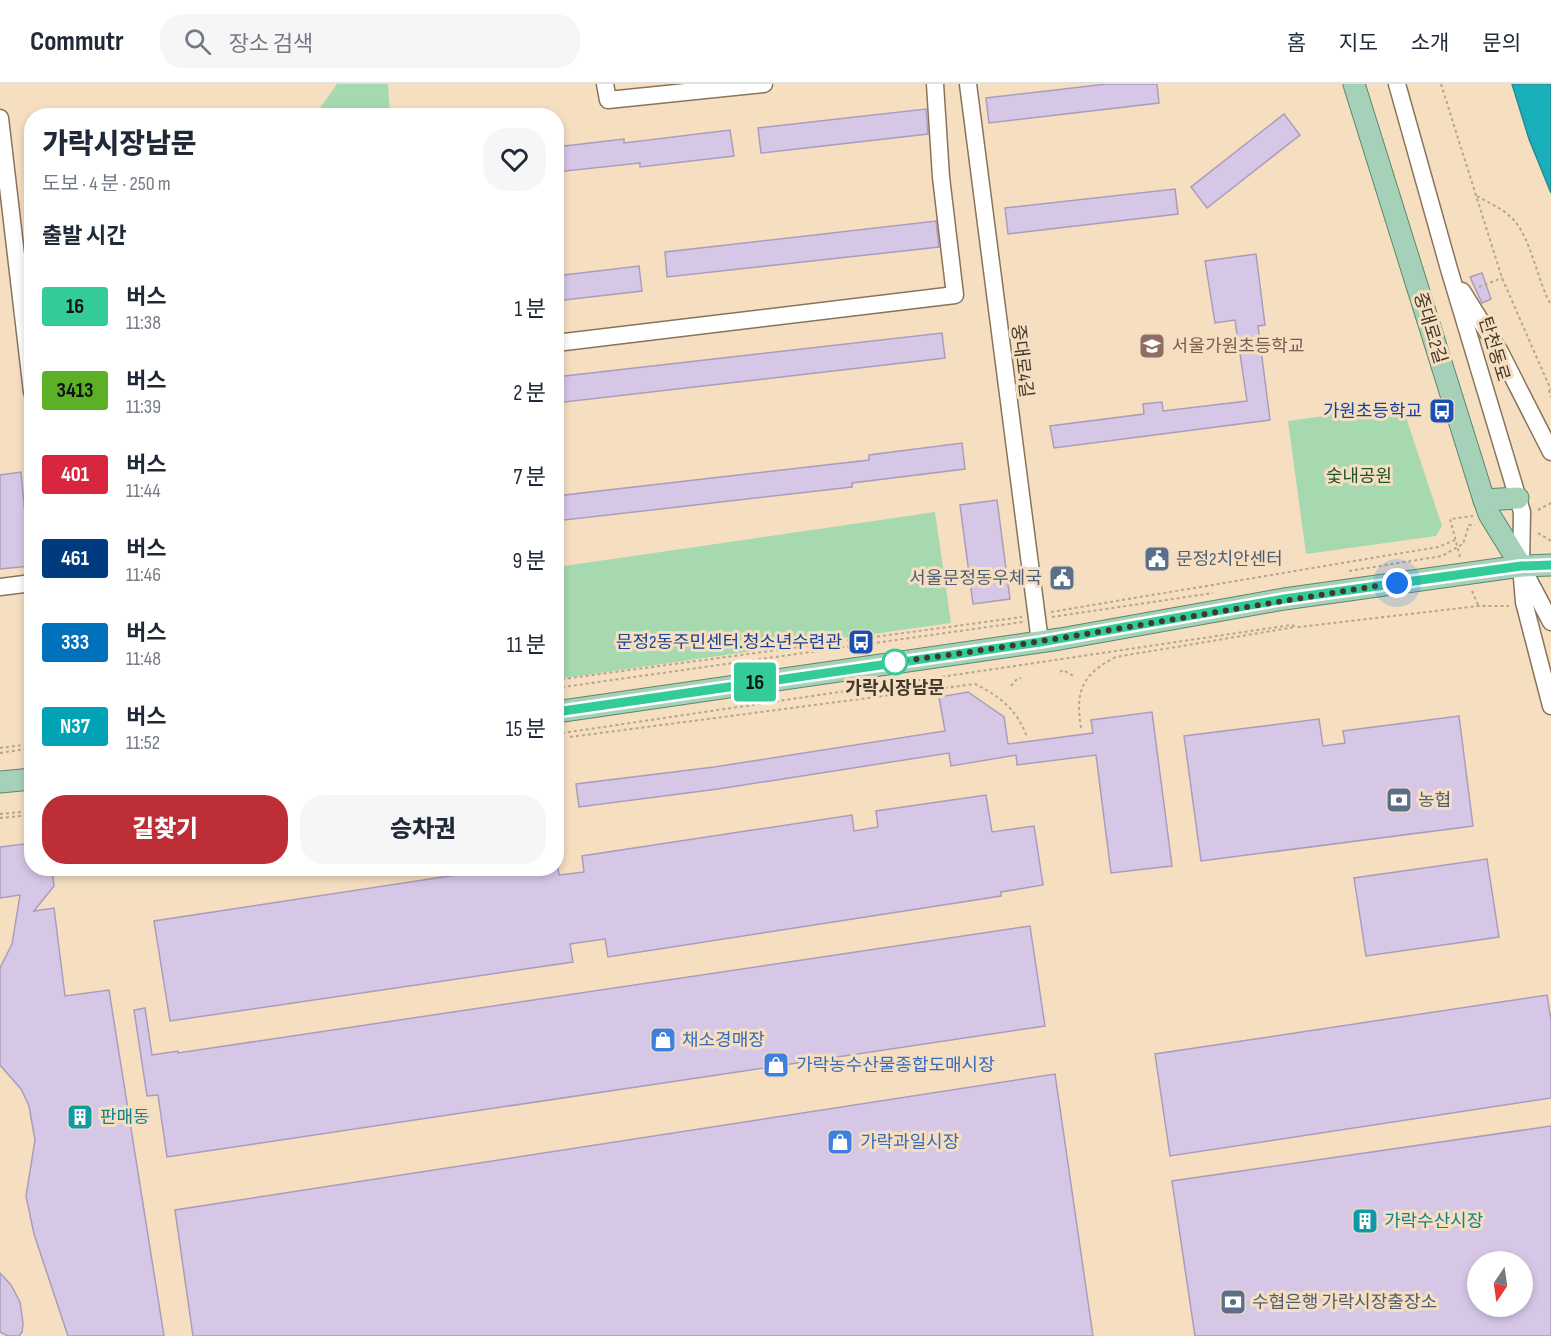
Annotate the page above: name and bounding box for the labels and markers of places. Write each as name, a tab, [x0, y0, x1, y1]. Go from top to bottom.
school or university icon: 서울가원초등학교	[1137, 331, 1167, 361]
place label: 서울가원초등학교	[1172, 336, 1304, 357]
bus stop icon: 가원초등학교	[1427, 396, 1457, 426]
place label: 가원초등학교	[1323, 401, 1422, 422]
public building icon: 문정2치안센터	[1142, 544, 1172, 574]
place label: 문정2치안센터	[1176, 549, 1283, 570]
public building icon: 서울문정동우체국	[1047, 563, 1077, 593]
place label: 서울문정동우체국	[910, 568, 1042, 589]
bus stop icon: 문정2동주민센터.청소년수련관	[846, 627, 876, 657]
place label: 문정2동주민센터.청소년수련관	[616, 632, 842, 653]
marker: 가락시장남문	[882, 649, 908, 675]
place label: 가락시장남문	[845, 678, 945, 699]
bank icon: 농협	[1384, 785, 1414, 815]
place label: 농협	[1418, 790, 1451, 811]
shop icon: 채소경매장	[648, 1025, 678, 1055]
place label: 채소경매장	[682, 1030, 765, 1051]
shop icon: 가락농수산물종합도매시장	[761, 1050, 791, 1080]
place label: 가락농수산물종합도매시장	[796, 1055, 995, 1076]
building icon: 판매동	[65, 1102, 95, 1132]
place label: 판매동	[100, 1107, 150, 1128]
shop icon: 가락과일시장	[825, 1127, 855, 1157]
place label: 가락과일시장	[860, 1132, 959, 1153]
building icon: 가락수산시장	[1350, 1206, 1380, 1236]
place label: 가락수산시장	[1384, 1211, 1483, 1232]
bank icon: 수협은행 가락시장출장소	[1218, 1287, 1248, 1317]
place label: 수협은행 가락시장출장소	[1252, 1292, 1437, 1313]

